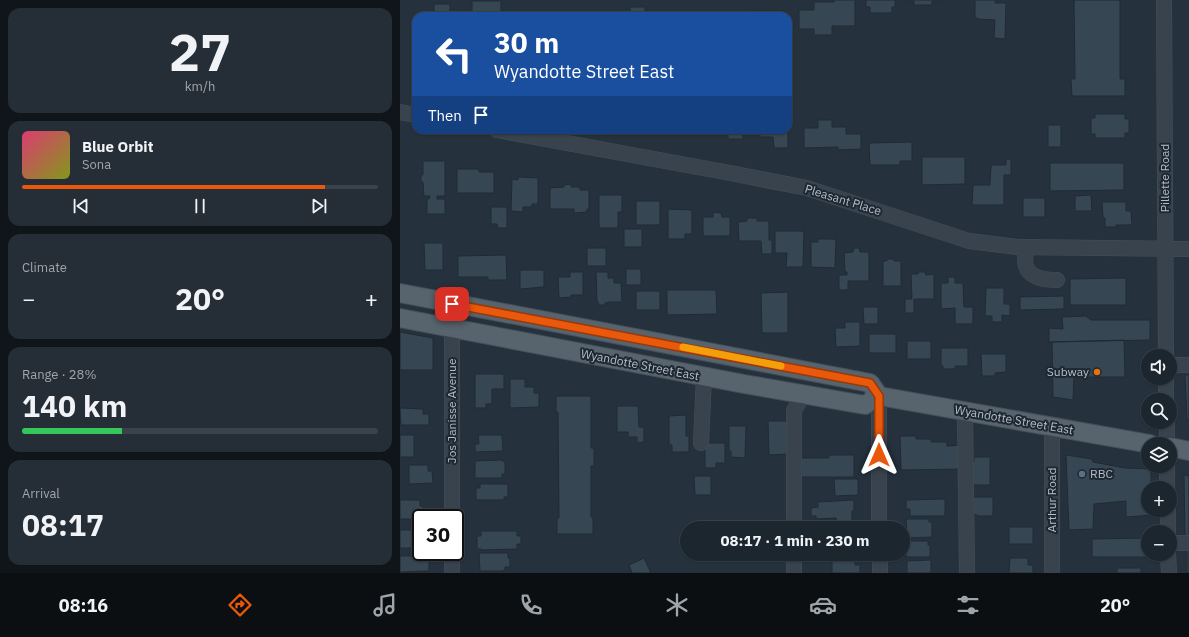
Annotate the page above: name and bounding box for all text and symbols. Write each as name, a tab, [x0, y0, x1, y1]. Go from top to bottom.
text: 27	[169, 18, 231, 85]
text: 30 m	[494, 24, 559, 61]
icon: left	[428, 28, 480, 80]
text: Wyandotte Street East	[494, 60, 674, 83]
text: km/h	[185, 78, 215, 95]
icon: arrive	[470, 104, 492, 126]
text: Then	[428, 106, 462, 125]
text: Blue Orbit	[82, 137, 153, 156]
street label: Pillette Road	[1157, 144, 1172, 212]
text: Sona	[82, 156, 111, 173]
street label: Pleasant Place	[803, 181, 884, 218]
icon: previous	[70, 195, 92, 217]
icon: pause	[189, 195, 211, 217]
icon: next	[308, 195, 330, 217]
text: Climate	[22, 259, 67, 276]
text: 20°	[175, 279, 225, 318]
text: −	[22, 284, 35, 313]
text: +	[365, 284, 378, 313]
pin	[435, 287, 469, 321]
icon: arrive	[441, 293, 463, 315]
street label: Wyandotte Street East	[580, 346, 701, 383]
map controls	[1141, 349, 1177, 561]
button: sound	[1141, 349, 1177, 385]
street label: Jos Janisse Avenue	[444, 358, 459, 463]
place label: Subway	[1047, 364, 1089, 379]
text: Range · 28%	[22, 366, 96, 383]
marker: Subway	[1092, 367, 1102, 377]
text: 140 km	[22, 386, 127, 425]
button: search	[1141, 393, 1177, 429]
street label: Wyandotte Street East	[954, 402, 1075, 437]
position arrow	[858, 434, 900, 476]
button: layers	[1141, 437, 1177, 473]
place label: RBC	[1090, 466, 1114, 481]
street label: Arthur Road	[1044, 468, 1059, 532]
marker: RBC	[1077, 469, 1087, 479]
button: +	[1141, 481, 1177, 517]
text: Arrival	[22, 485, 60, 502]
text: 08:17	[22, 505, 104, 544]
speed limit sign: 30	[412, 509, 464, 561]
button: −	[1141, 525, 1177, 561]
text: 08:17 · 1 min · 230 m	[721, 531, 869, 550]
icon: directions	[226, 591, 254, 619]
icon: music	[371, 591, 399, 619]
icon: phone	[517, 591, 545, 619]
icon: climate	[663, 591, 691, 619]
icon: car	[809, 591, 837, 619]
icon: filters	[954, 591, 982, 619]
text: 08:16	[59, 594, 108, 617]
text: 20°	[1100, 594, 1130, 617]

